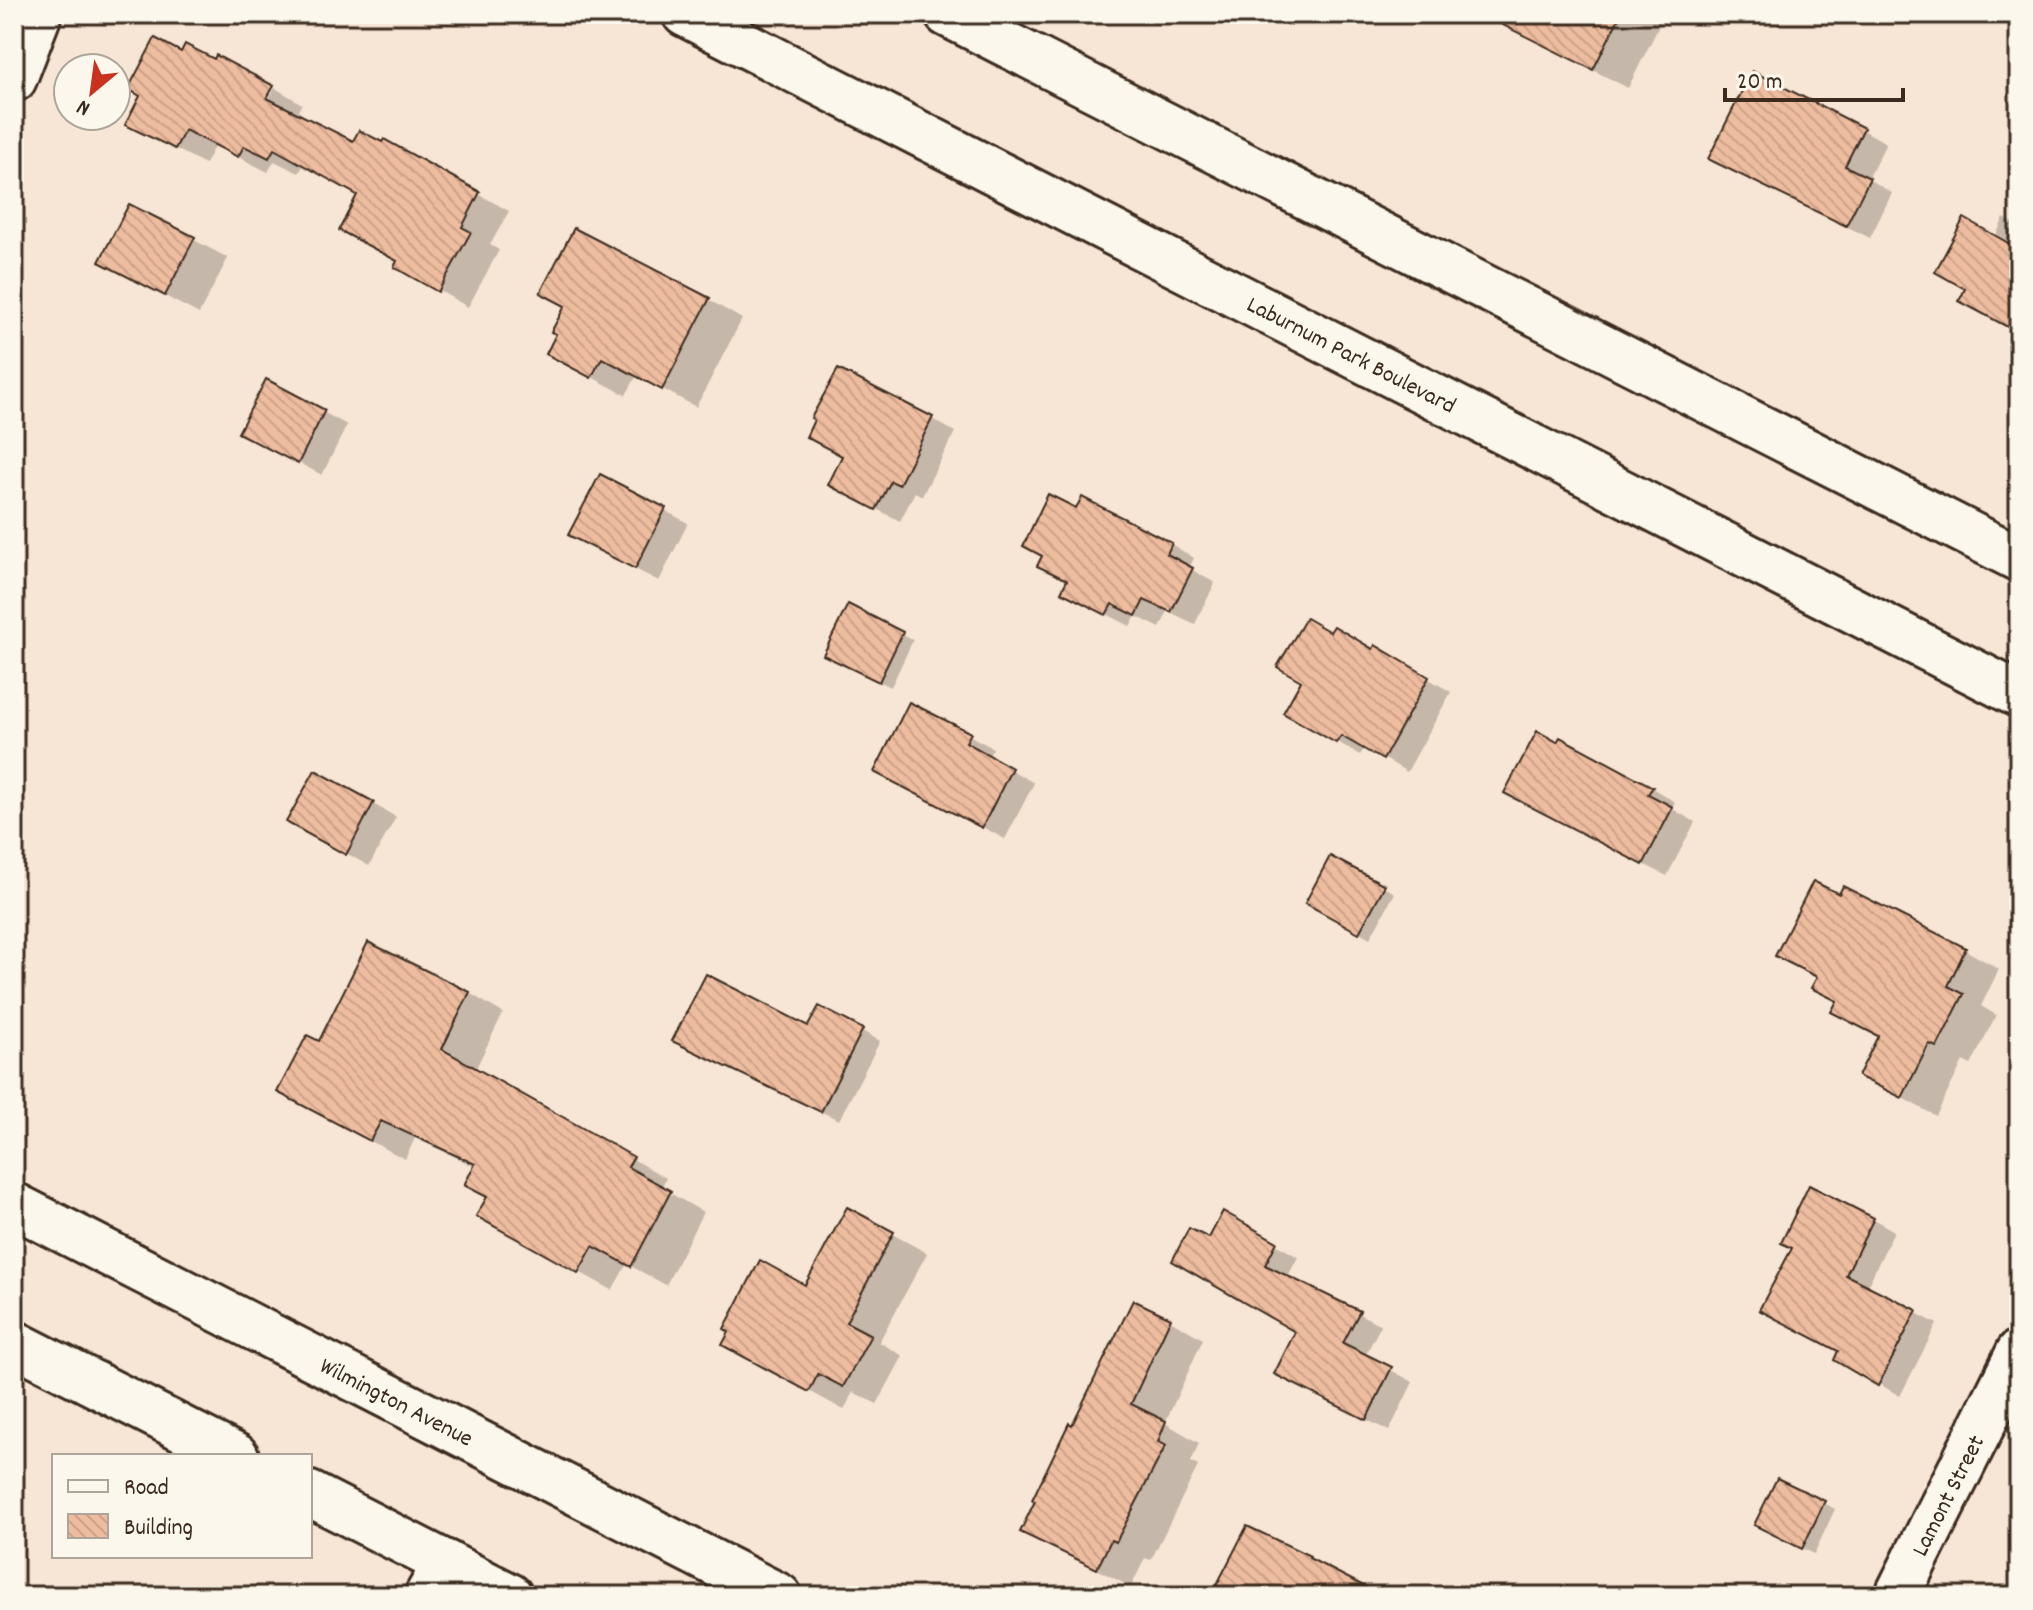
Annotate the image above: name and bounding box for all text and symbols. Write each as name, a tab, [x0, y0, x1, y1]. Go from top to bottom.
north arrow	[52, 52, 132, 132]
scale bar	[1725, 52, 1903, 102]
text: 20 m	[1737, 66, 1783, 100]
text: N	[72, 90, 96, 123]
street label: Laburnum Park Boulevard	[1240, 289, 1461, 424]
street label: Wilmington Avenue	[313, 1350, 478, 1457]
street label: Lamont Street	[1905, 1430, 1995, 1563]
legend	[52, 1454, 312, 1558]
text: Road	[124, 1472, 169, 1506]
text: Building	[124, 1512, 193, 1546]

